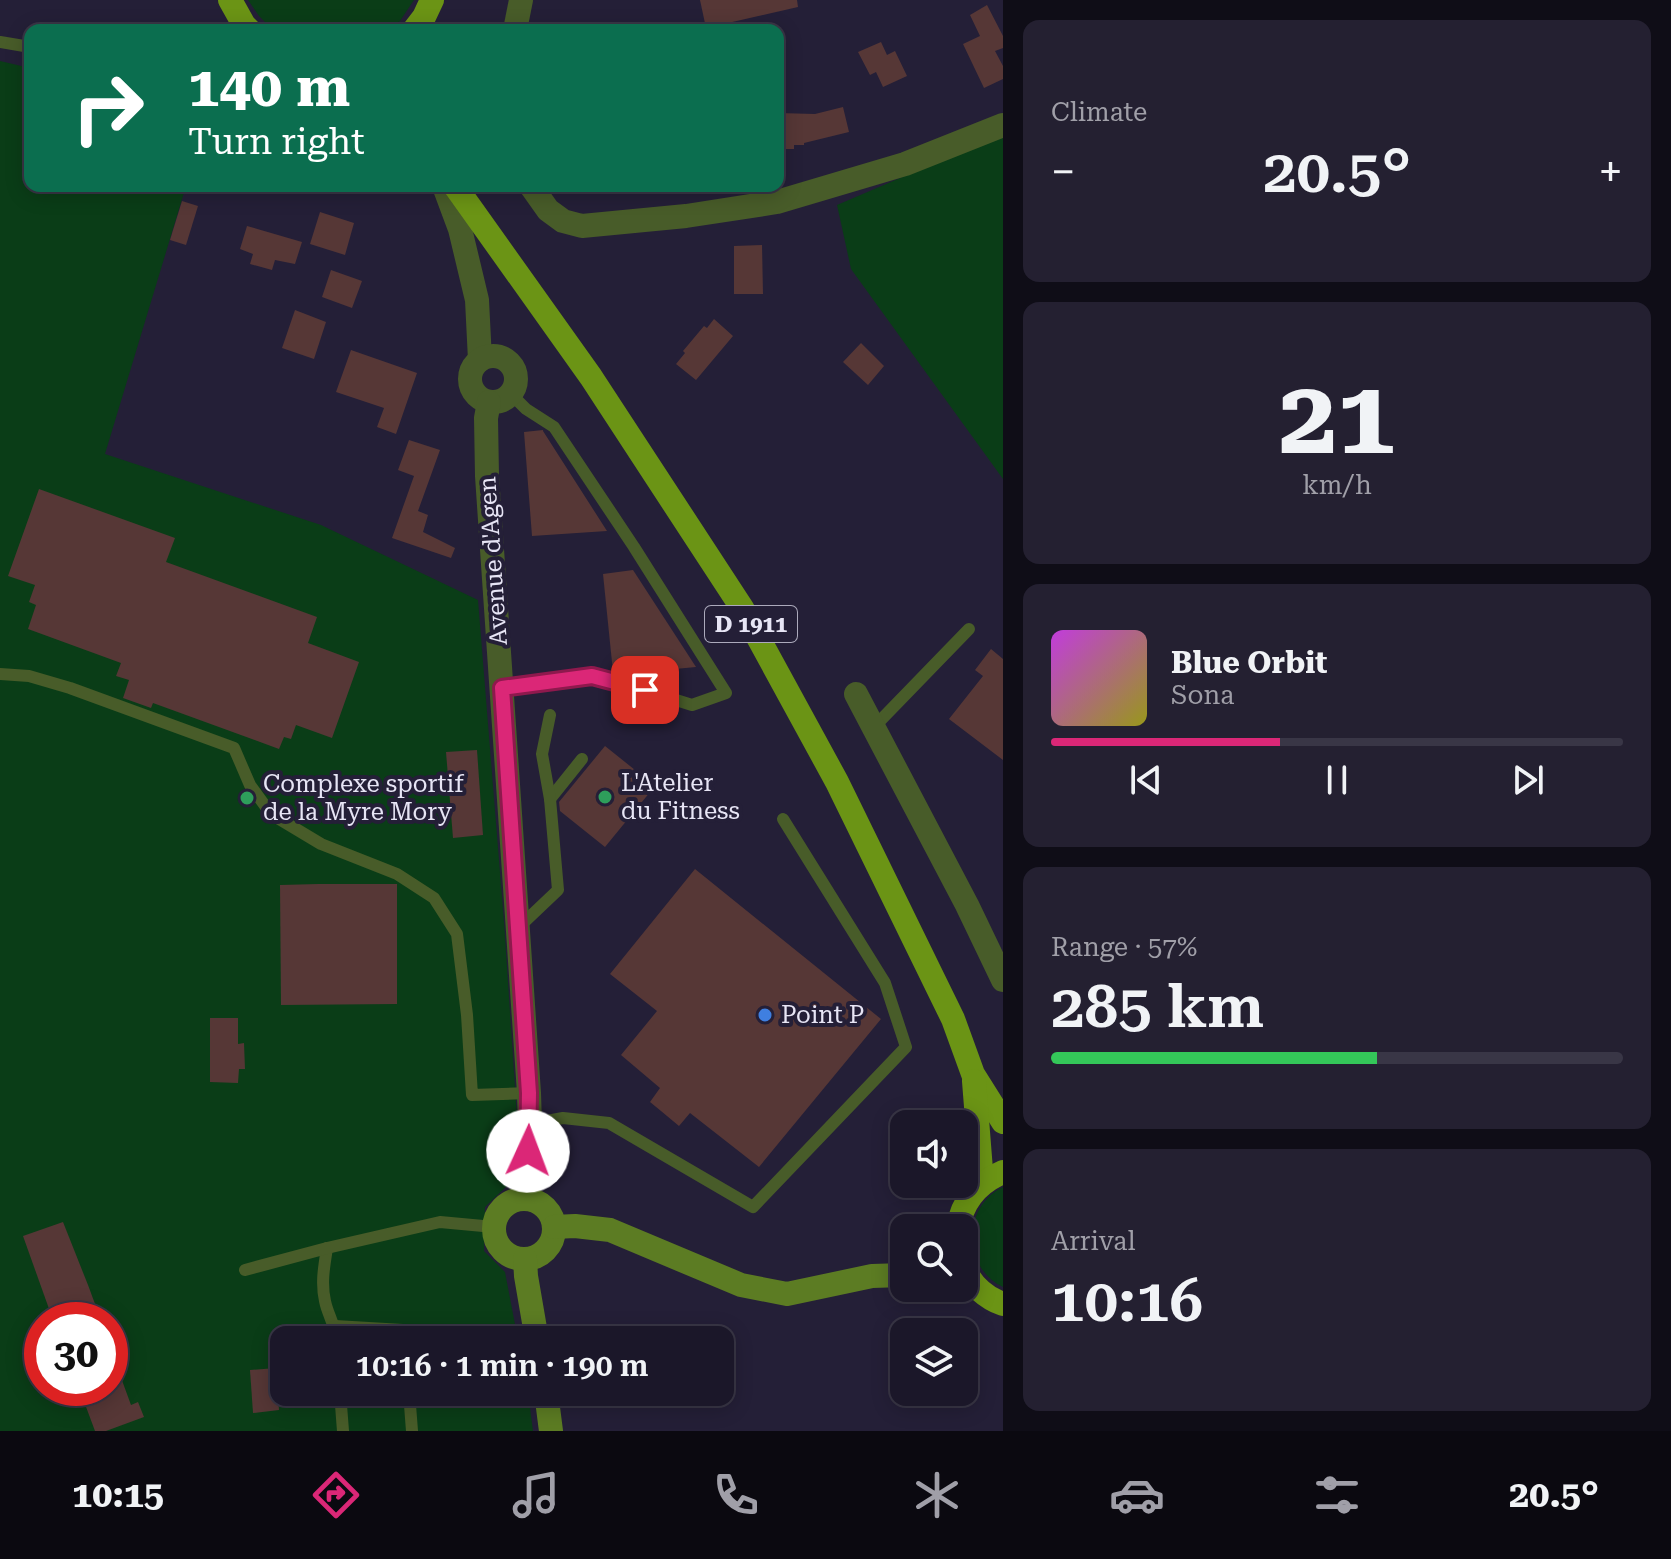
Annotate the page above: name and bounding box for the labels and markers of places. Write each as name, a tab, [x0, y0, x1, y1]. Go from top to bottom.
pin	[611, 656, 679, 724]
place label: L'Atelier du Fitness	[621, 769, 740, 825]
place label: Complexe sportif de la Myre Mory	[263, 770, 464, 826]
marker: L'Atelier du Fitness	[596, 788, 614, 806]
marker: Complexe sportif de la Myre Mory	[238, 789, 256, 807]
place label: Point P	[781, 1001, 864, 1029]
marker: Point P	[756, 1006, 774, 1024]

